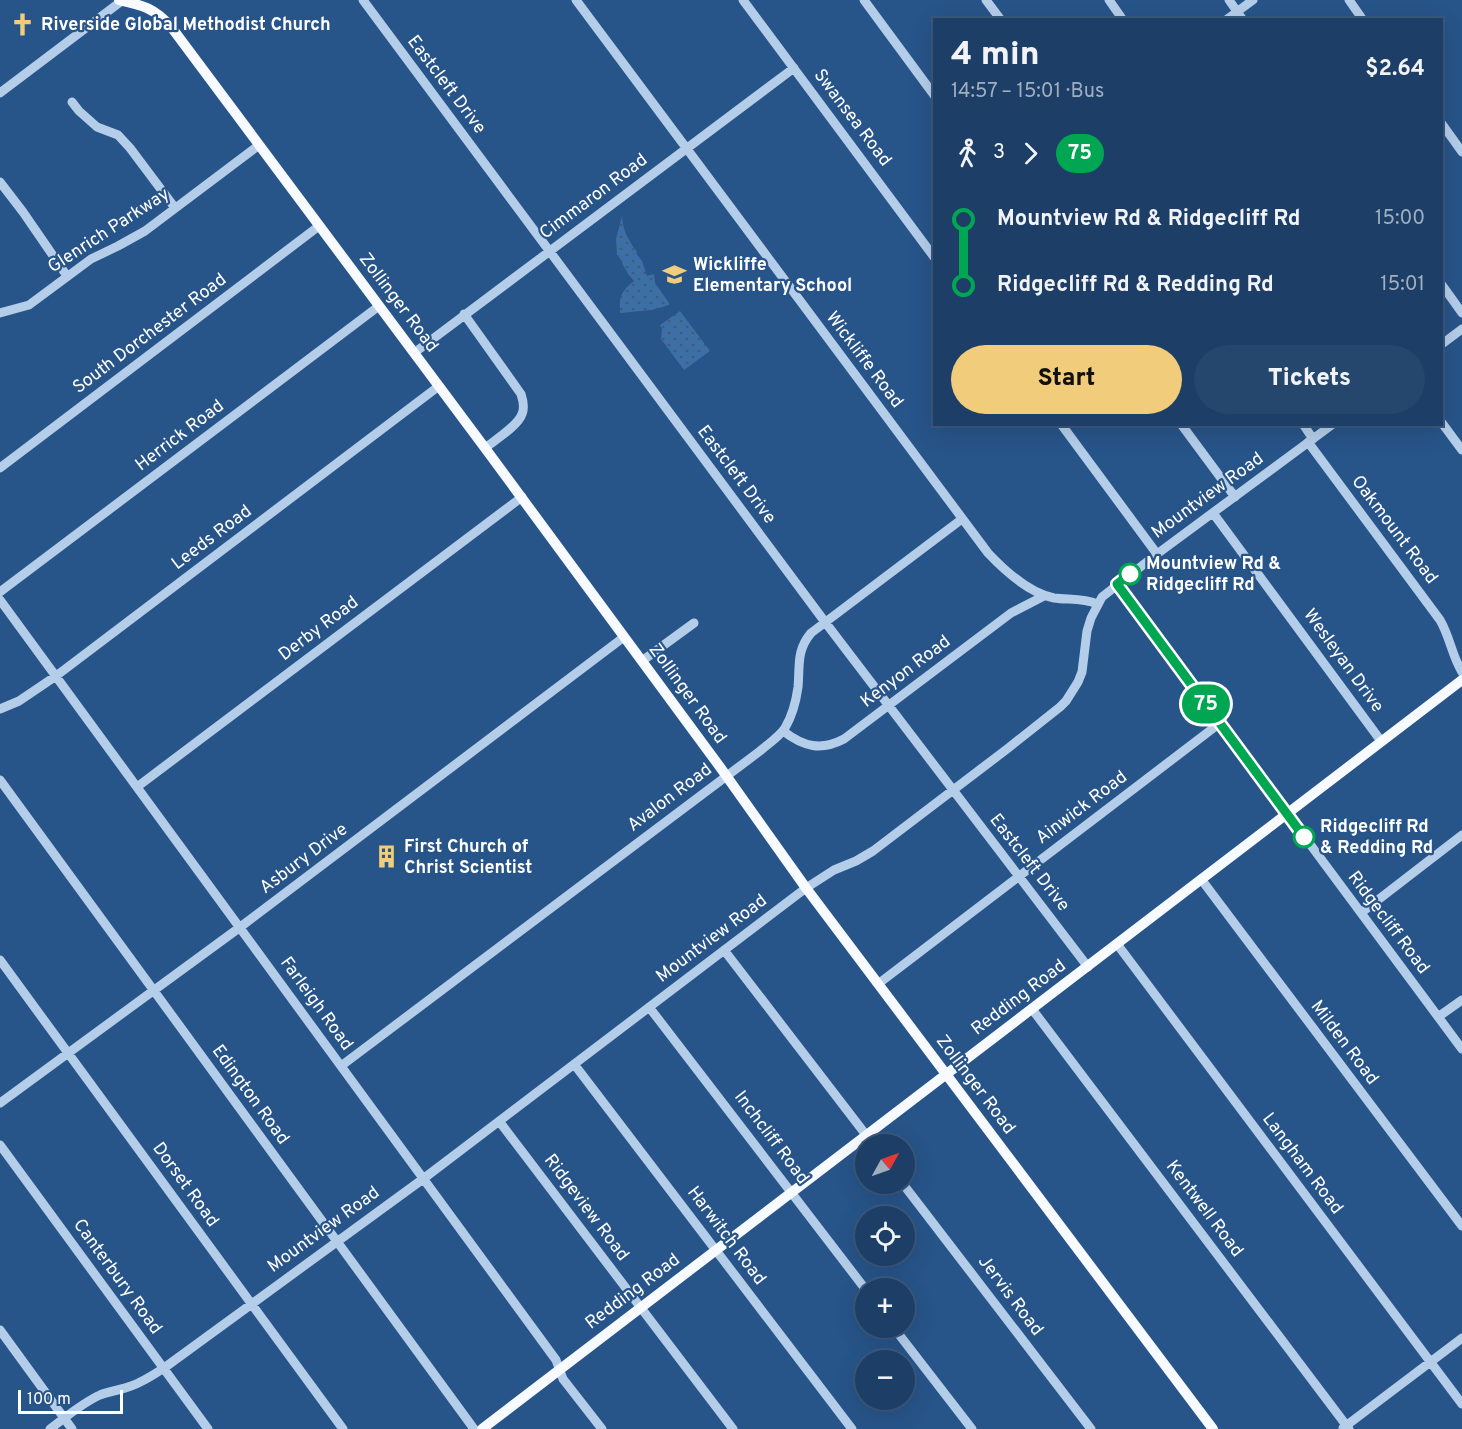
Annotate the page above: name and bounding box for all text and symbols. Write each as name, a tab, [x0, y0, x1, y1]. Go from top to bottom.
church icon: Riverside Global Methodist Church	[10, 12, 36, 38]
place label: Riverside Global Methodist Church	[41, 14, 331, 37]
street label: Eastcleft Drive	[401, 31, 491, 139]
text: 4 min	[951, 35, 1040, 77]
text: $2.64	[1365, 56, 1425, 83]
street label: Swansea Road	[808, 65, 896, 171]
text: 14:57 – 15:01 · Bus	[951, 79, 1104, 105]
icon: walk	[951, 137, 984, 170]
icon: forward	[1014, 137, 1047, 170]
text: 3	[993, 140, 1005, 166]
text: 75	[1068, 140, 1092, 167]
street label: Cimmaron Road	[535, 149, 653, 245]
street label: Glenrich Parkway	[44, 183, 174, 279]
text: Mountview Rd & Ridgecliff Rd	[997, 206, 1300, 233]
text: 15:00	[1375, 206, 1425, 232]
street label: Zollinger Road	[353, 249, 443, 357]
place label: Wickliffe Elementary School	[693, 254, 852, 298]
school or university icon: Wickliffe Elementary School	[662, 262, 688, 288]
street label: South Dorchester Road	[69, 269, 231, 399]
text: Ridgecliff Rd & Redding Rd	[997, 272, 1274, 299]
text: 15:01	[1380, 272, 1425, 298]
street label: Wickliffe Road	[820, 307, 908, 413]
button: Start	[951, 345, 1182, 414]
button: Tickets	[1194, 345, 1425, 414]
street label: Herrick Road	[131, 395, 229, 477]
street label: Eastcleft Drive	[691, 421, 781, 529]
street label: Mountview Road	[1147, 448, 1269, 544]
street label: Oakmount Road	[1346, 471, 1442, 589]
street label: Leeds Road	[167, 500, 257, 576]
place label: Mountview Rd & Ridgecliff Rd	[1146, 553, 1281, 597]
marker: Mountview Rd & Ridgecliff Rd	[1119, 563, 1141, 585]
street label: Derby Road	[274, 591, 364, 667]
street label: Wesleyan Drive	[1298, 605, 1388, 717]
street label: Kenyon Road	[856, 631, 956, 713]
street label: Zollinger Road	[643, 639, 731, 749]
line badge: 75	[1179, 684, 1233, 724]
text: 75	[1194, 691, 1218, 718]
street label: Avalon Road	[623, 759, 717, 837]
street label: Ainwick Road	[1032, 766, 1132, 850]
street label: Eastcleft Drive	[984, 809, 1074, 917]
place label: Ridgecliff Rd & Redding Rd	[1320, 816, 1433, 860]
street label: Asbury Drive	[255, 818, 353, 900]
marker: Ridgecliff Rd & Redding Rd	[1293, 826, 1315, 848]
place label: First Church of Christ Scientist	[404, 836, 532, 880]
building icon: First Church of Christ Scientist	[373, 844, 399, 870]
street label: Ridgecliff Road	[1342, 867, 1434, 979]
street label: Mountview Road	[652, 890, 772, 988]
street label: Farleigh Road	[274, 953, 358, 1055]
street label: Redding Road	[967, 955, 1071, 1041]
street label: Milden Road	[1305, 996, 1383, 1090]
street label: Zollinger Road	[930, 1031, 1020, 1139]
street label: Edington Road	[206, 1041, 294, 1149]
street label: Inchcliff Road	[728, 1087, 814, 1189]
street label: Langham Road	[1256, 1109, 1348, 1219]
north arrow	[855, 1134, 915, 1194]
map controls	[855, 1134, 915, 1410]
street label: Dorset Road	[146, 1138, 224, 1232]
street label: Ridgeview Road	[538, 1150, 634, 1266]
street label: Kentwell Road	[1160, 1156, 1248, 1262]
street label: Mountview Road	[263, 1182, 385, 1278]
street label: Harwitch Road	[681, 1182, 771, 1290]
button: locate	[855, 1206, 915, 1266]
street label: Canterbury Road	[67, 1215, 167, 1339]
street label: Redding Road	[581, 1249, 685, 1335]
street label: Jervis Road	[972, 1251, 1048, 1341]
button: +	[855, 1278, 915, 1338]
button: −	[855, 1350, 915, 1410]
scale bar	[18, 1387, 123, 1414]
text: 100 m	[27, 1390, 71, 1410]

